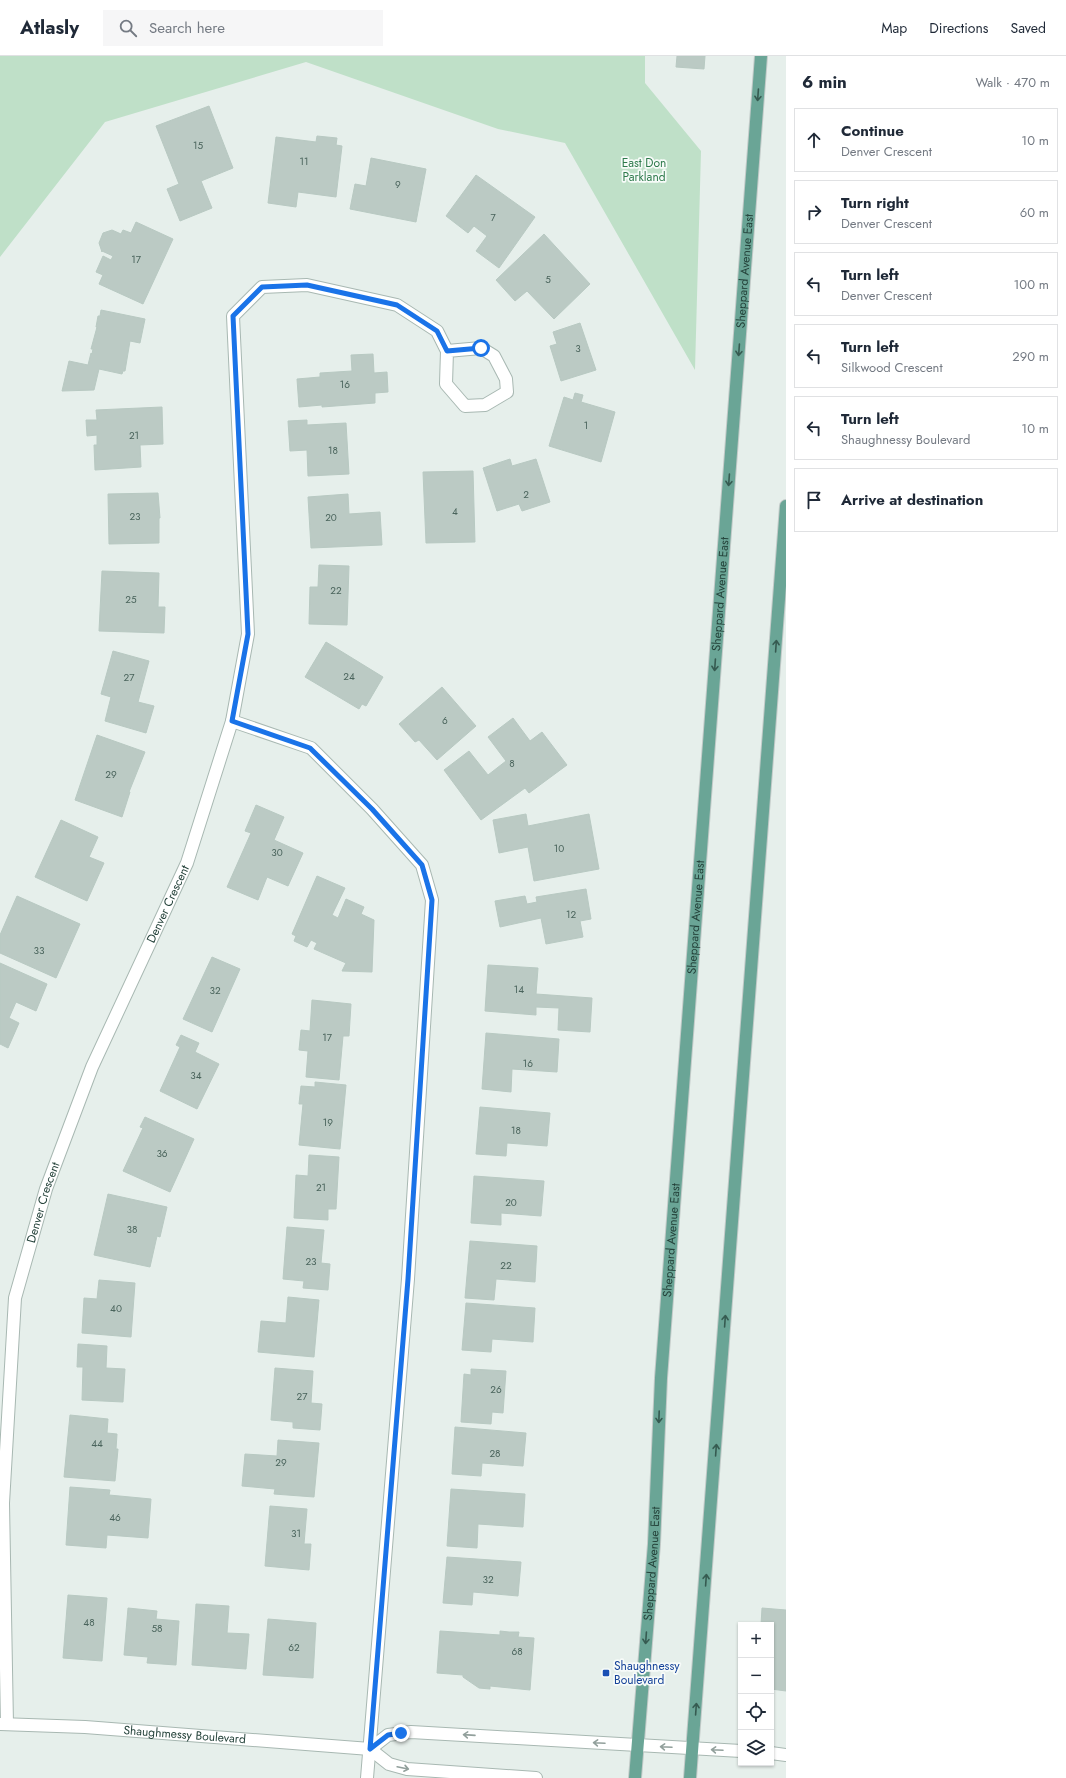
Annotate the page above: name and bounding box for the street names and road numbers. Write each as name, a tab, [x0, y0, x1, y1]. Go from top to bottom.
street label: Sheppard Avenue East	[731, 213, 758, 329]
street label: Sheppard Avenue East	[707, 536, 734, 652]
street label: Sheppard Avenue East	[683, 859, 709, 975]
street label: Denver Crescent	[142, 862, 194, 946]
street label: Denver Crescent	[22, 1159, 64, 1245]
street label: Sheppard Avenue East	[658, 1183, 685, 1298]
street label: Sheppard Avenue East	[639, 1506, 665, 1621]
street label: Shaughmessy Boulevard	[123, 1721, 246, 1748]

